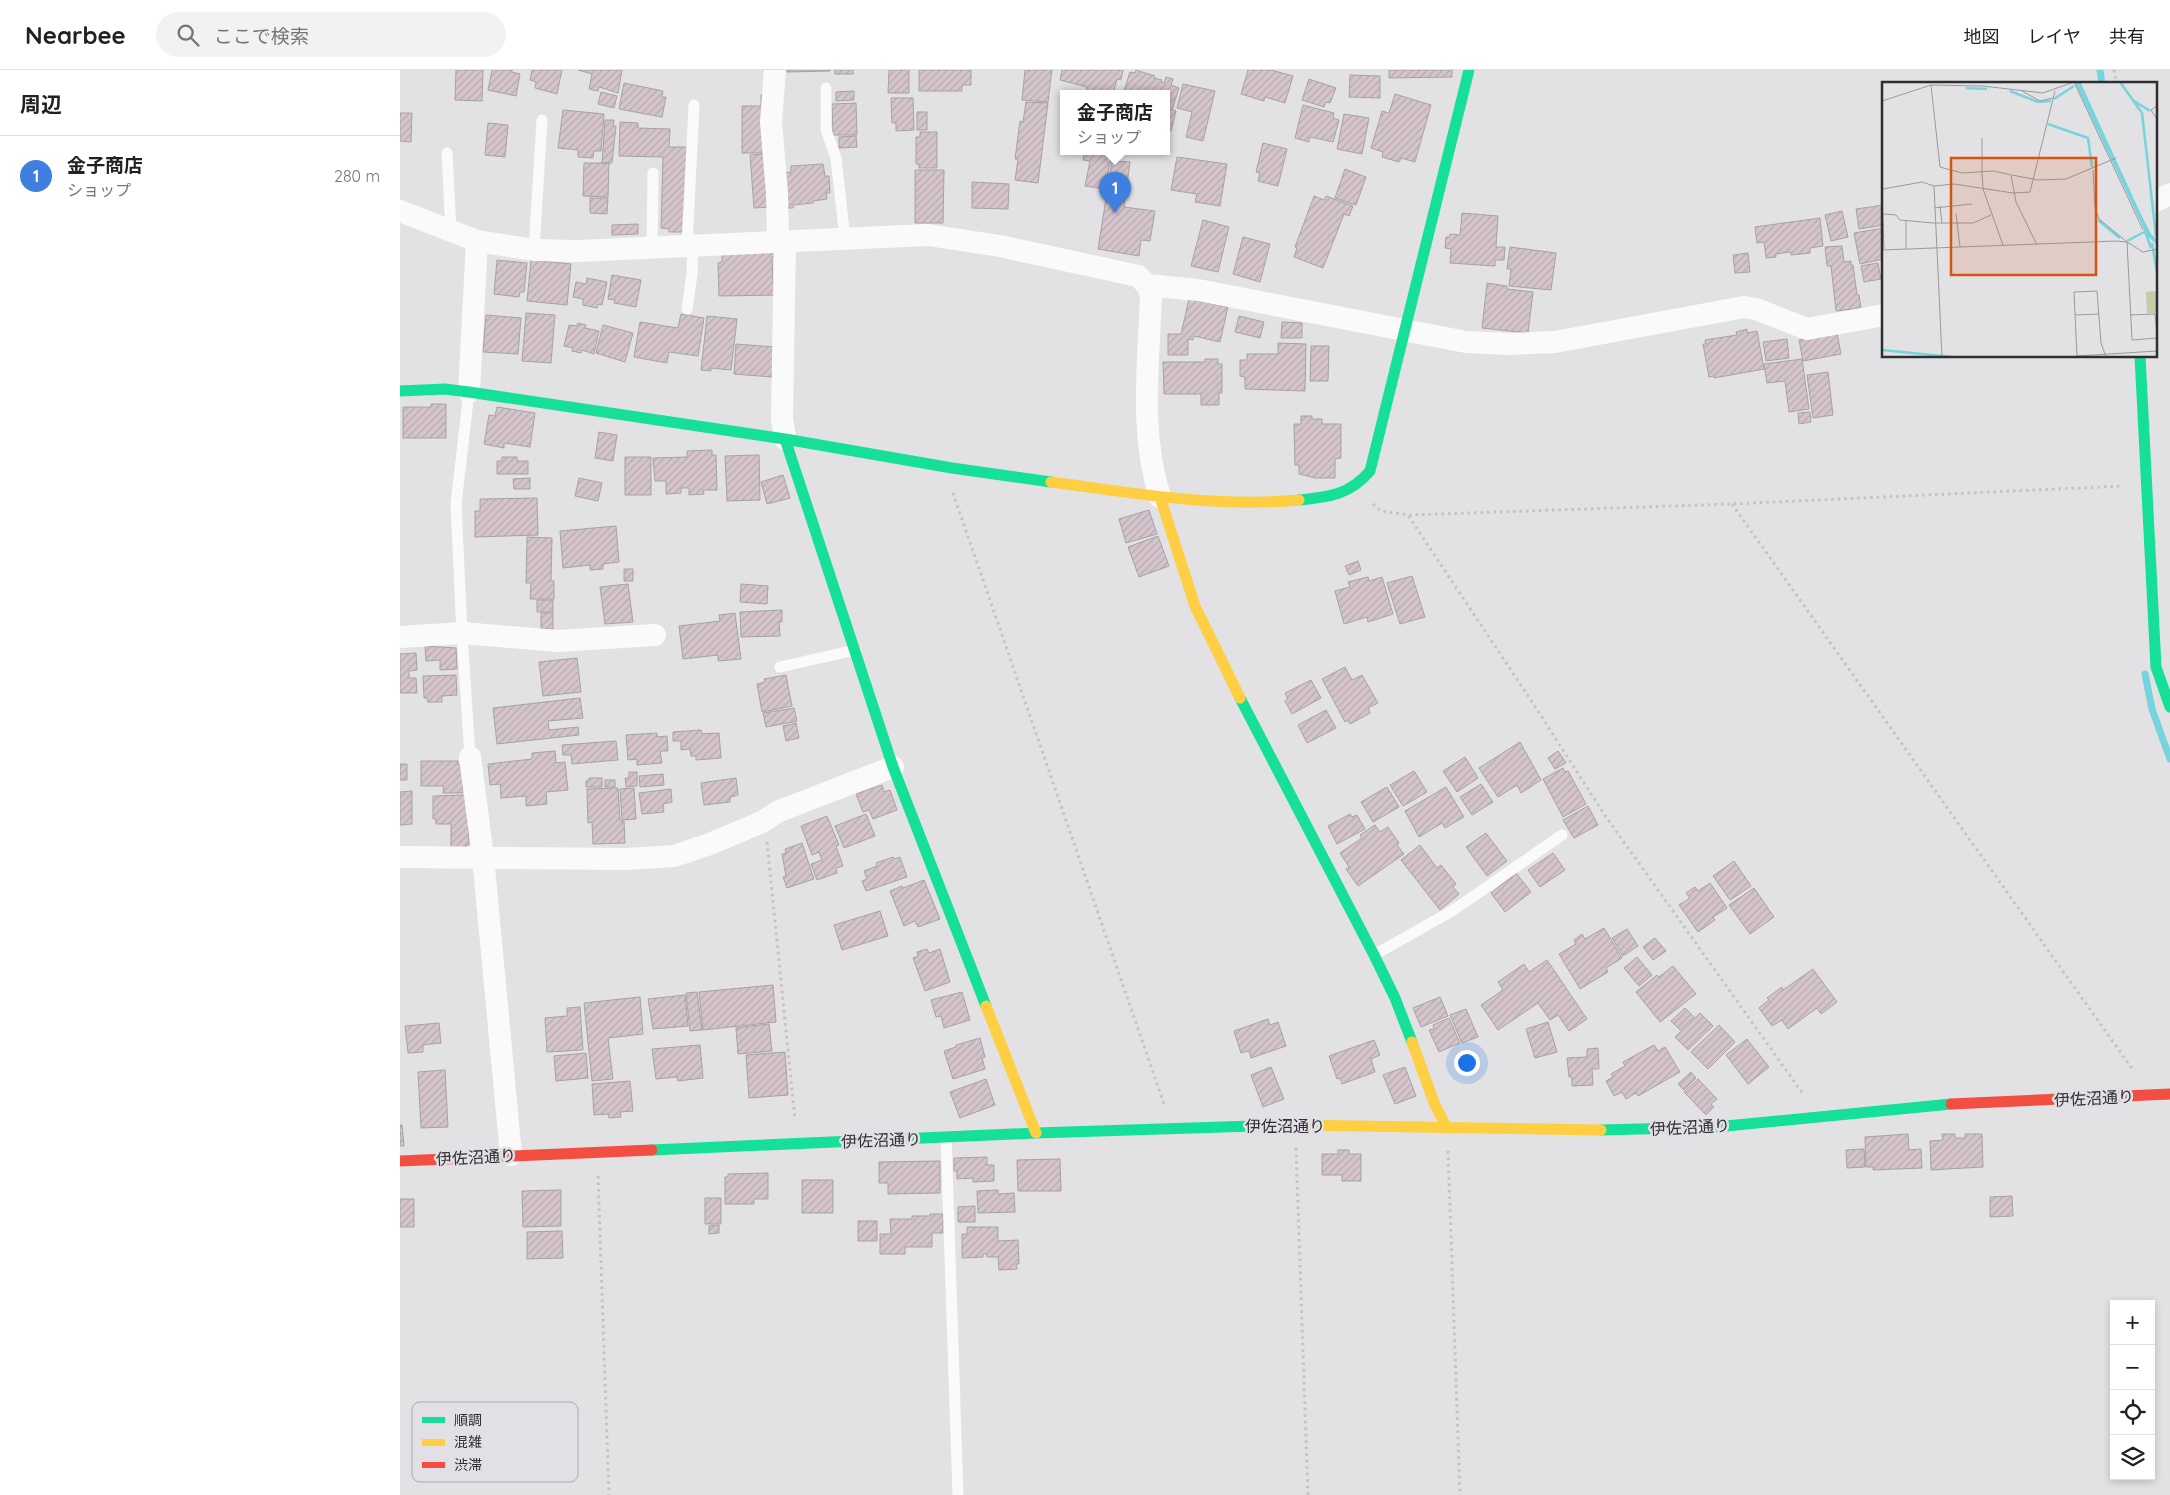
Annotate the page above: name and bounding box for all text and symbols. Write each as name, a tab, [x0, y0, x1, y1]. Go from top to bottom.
search box	[156, 12, 506, 57]
text: Nearbee	[25, 20, 126, 50]
icon: search	[174, 21, 202, 49]
text: ここで検索	[214, 24, 309, 48]
text: 地図	[1964, 25, 2000, 48]
text: レイヤ	[2028, 25, 2081, 48]
text: 共有	[2109, 25, 2145, 48]
inset map	[1882, 82, 2158, 358]
popup	[1060, 90, 1170, 155]
text: 周辺	[20, 91, 62, 117]
text: 金子商店	[1077, 100, 1153, 124]
text: ショップ	[1077, 127, 1141, 147]
text: 金子商店	[67, 153, 143, 177]
text: 1	[33, 166, 39, 186]
text: 280 m	[334, 166, 380, 186]
pin: 1	[1099, 172, 1131, 213]
text: ショップ	[67, 180, 131, 200]
your location	[1454, 1050, 1480, 1076]
street label: 伊佐沼通り	[2054, 1086, 2134, 1110]
street label: 伊佐沼通り	[1650, 1115, 1730, 1139]
street label: 伊佐沼通り	[1245, 1116, 1325, 1136]
street label: 伊佐沼通り	[841, 1129, 921, 1151]
street label: 伊佐沼通り	[436, 1145, 516, 1169]
map controls	[2110, 1300, 2155, 1480]
button: +	[2110, 1300, 2155, 1345]
button: −	[2110, 1345, 2155, 1390]
button: locate	[2110, 1390, 2155, 1435]
legend	[412, 1402, 578, 1482]
text: 順調	[454, 1411, 482, 1429]
text: 混雑	[454, 1433, 482, 1451]
button: layers	[2110, 1435, 2155, 1480]
text: 渋滞	[454, 1456, 482, 1474]

